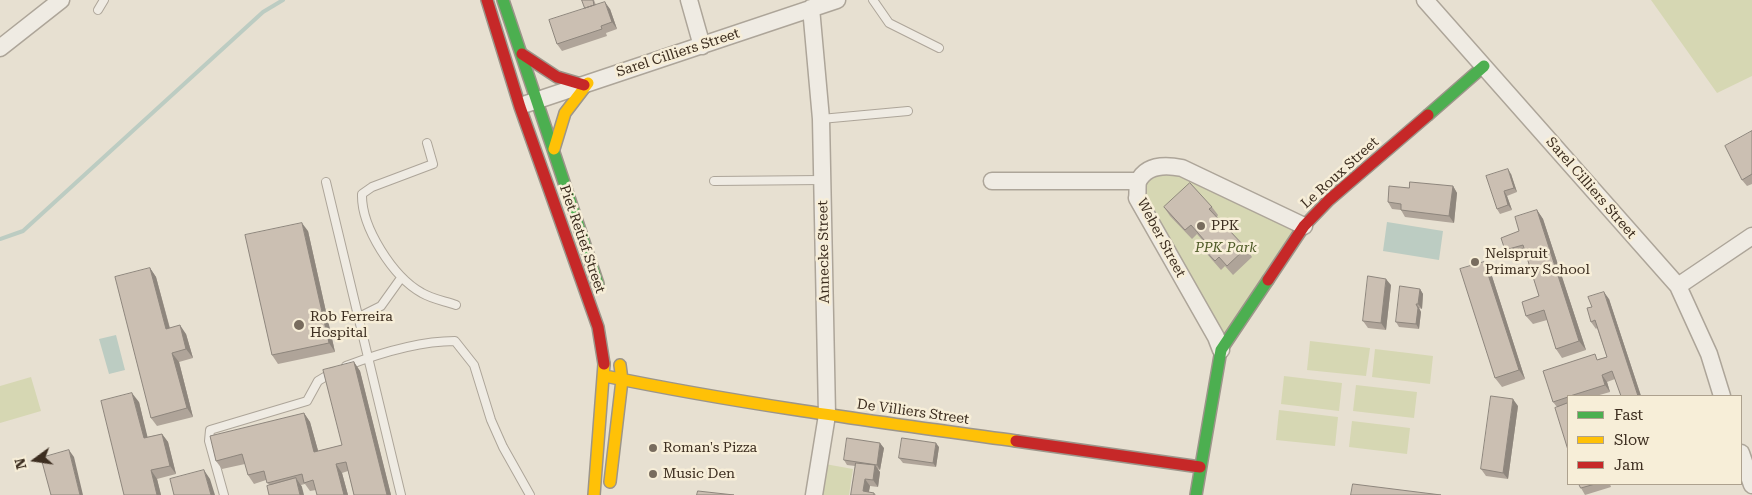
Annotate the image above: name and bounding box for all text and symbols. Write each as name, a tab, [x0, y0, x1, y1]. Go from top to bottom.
street label: Sarel Cilliers Street	[614, 25, 742, 81]
street label: Le Roux Street	[1298, 134, 1382, 212]
street label: Sarel Cilliers Street	[1542, 134, 1640, 242]
street label: Piet Retief Street	[556, 183, 608, 295]
street label: Weber Street	[1133, 196, 1189, 280]
street label: Annecke Street	[815, 200, 833, 304]
place label: PPK	[1211, 218, 1239, 234]
marker: PPK	[1195, 220, 1207, 232]
park label: PPK Park	[1195, 240, 1257, 256]
place label: Nelspruit Primary School	[1485, 246, 1590, 278]
marker: Nelspruit Primary School	[1469, 256, 1481, 268]
place label: Rob Ferreira Hospital	[310, 309, 393, 342]
marker: Rob Ferreira Hospital	[292, 318, 306, 332]
legend	[1567, 395, 1742, 485]
street label: De Villiers Street	[856, 396, 970, 428]
text: Fast	[1614, 406, 1643, 424]
text: Slow	[1614, 431, 1649, 449]
north arrow	[10, 435, 60, 485]
place label: Roman's Pizza	[663, 440, 757, 456]
marker: Roman's Pizza	[647, 442, 659, 454]
text: N	[11, 456, 30, 471]
text: Jam	[1614, 456, 1644, 474]
place label: Music Den	[663, 466, 735, 482]
marker: Music Den	[647, 468, 659, 480]

